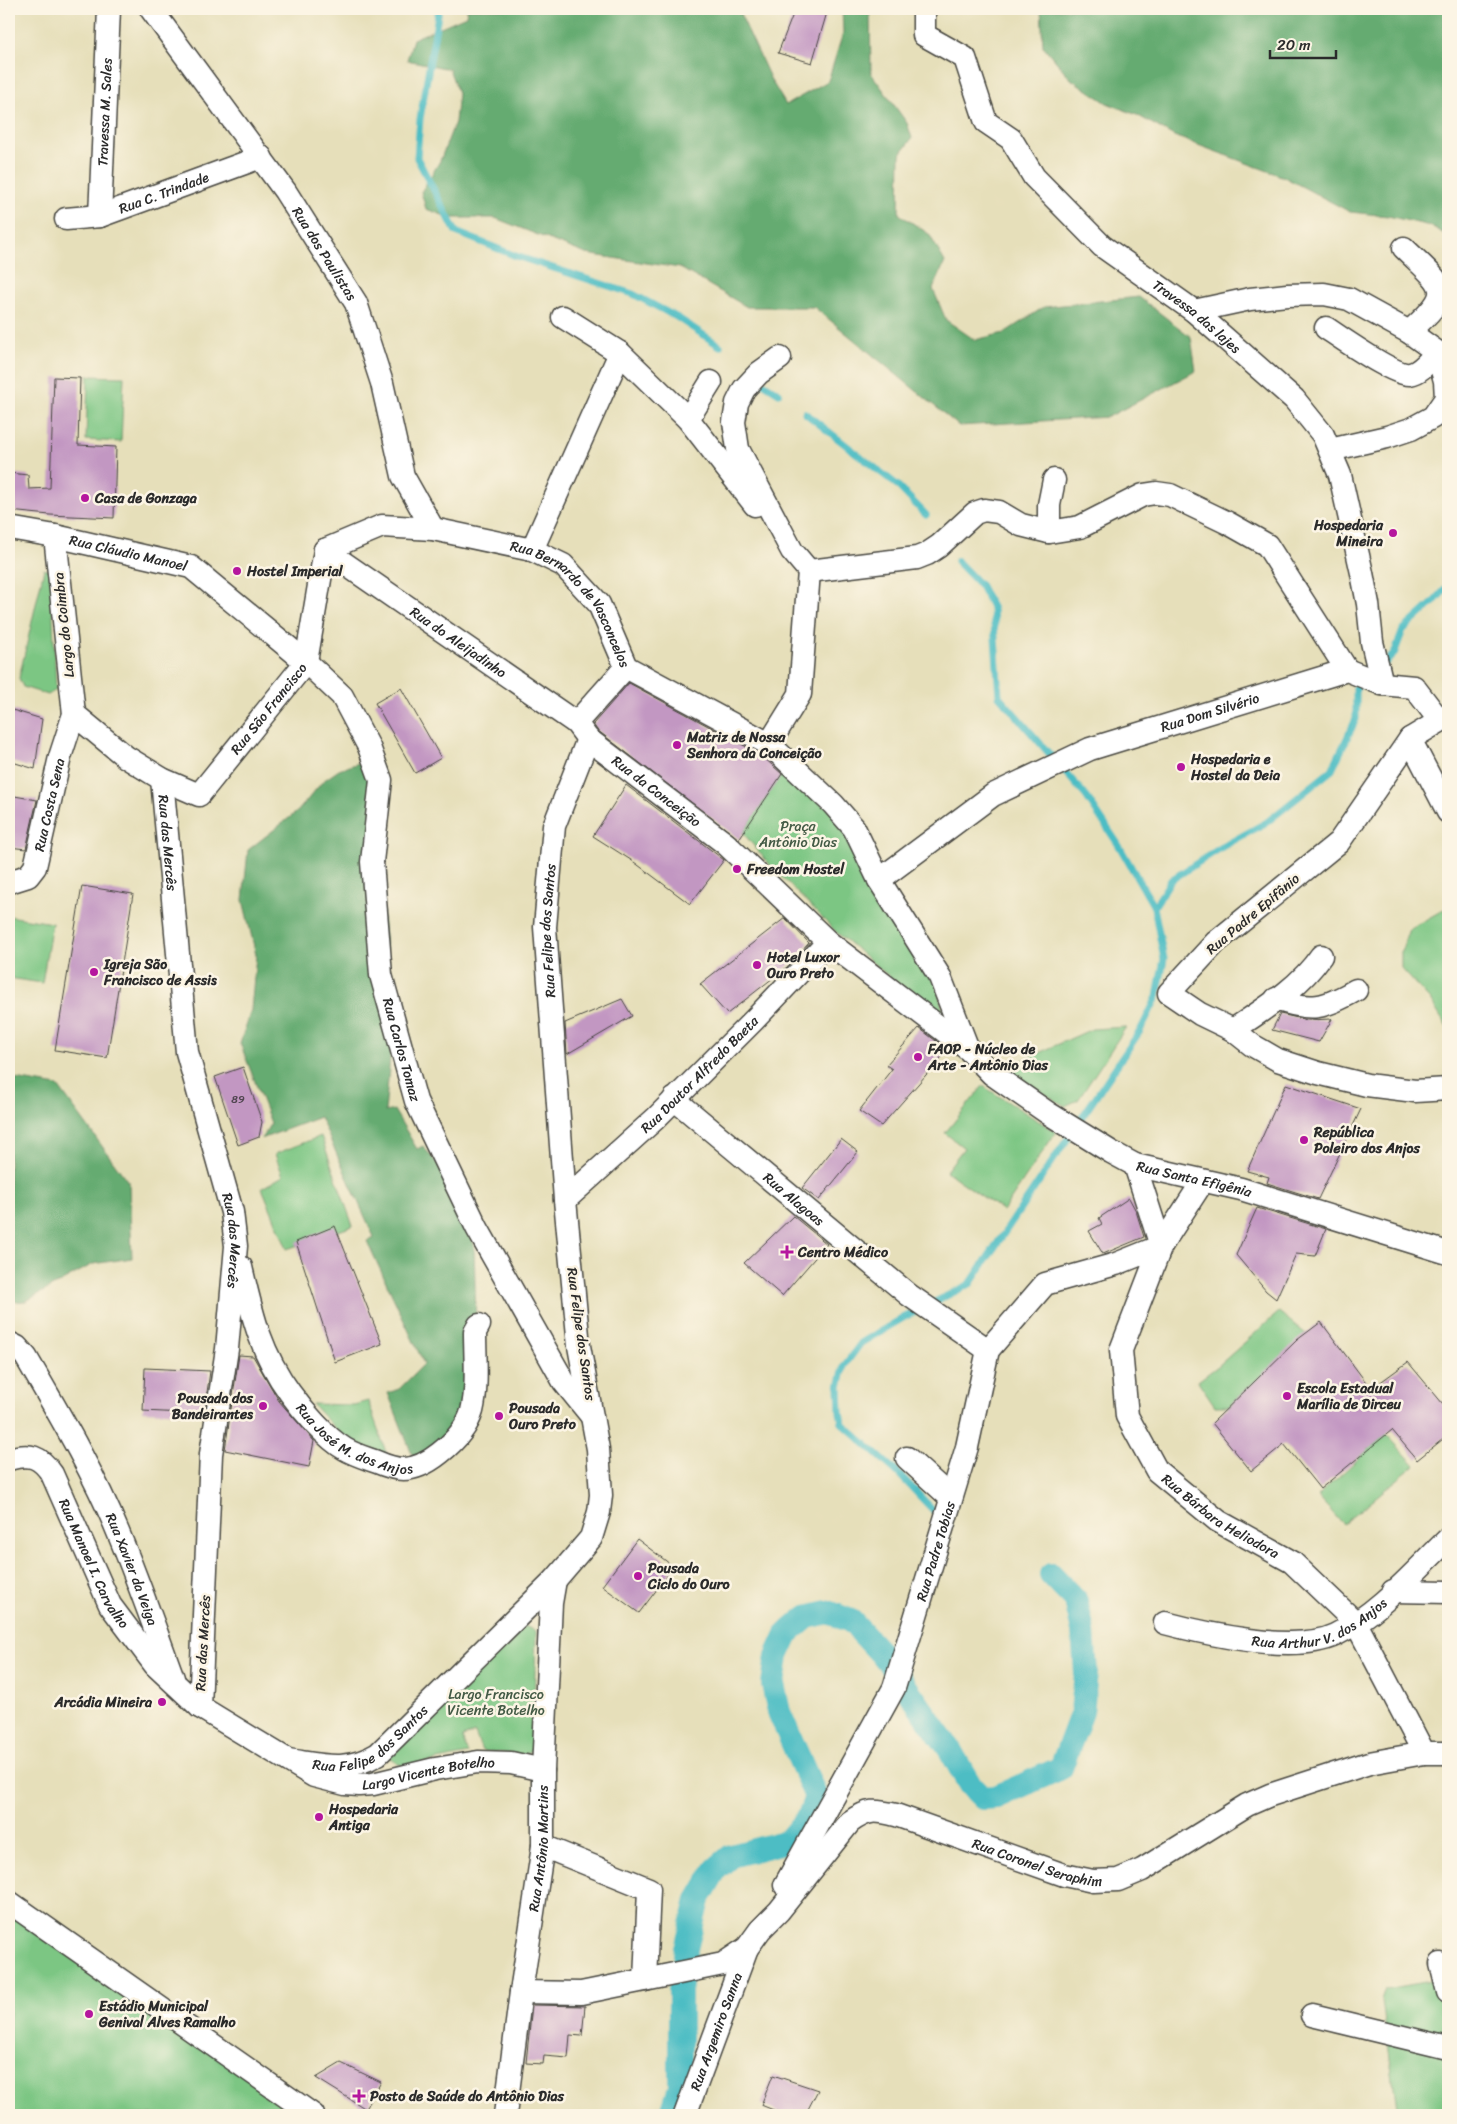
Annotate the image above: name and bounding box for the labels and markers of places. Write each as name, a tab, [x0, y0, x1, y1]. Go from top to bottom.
place label: Casa de Gonzaga	[94, 486, 198, 511]
marker: Casa de Gonzaga	[79, 492, 91, 504]
place label: Hospedaria Mineira	[1313, 513, 1384, 554]
marker: Hospedaria Mineira	[1387, 527, 1399, 539]
place label: Hostel Imperial	[246, 559, 343, 584]
marker: Hostel Imperial	[231, 565, 243, 577]
place label: Matriz de Nossa Senhora da Conceição	[686, 725, 822, 766]
marker: Matriz de Nossa Senhora da Conceição	[671, 739, 683, 751]
place label: Hospedaria e Hostel da Deia	[1190, 747, 1281, 788]
marker: Hospedaria e Hostel da Deia	[1175, 761, 1187, 773]
place label: Freedom Hostel	[746, 857, 845, 882]
marker: Freedom Hostel	[731, 863, 743, 875]
place label: Hotel Luxor Ouro Preto	[766, 945, 840, 986]
place label: Igreja São Francisco de Assis	[103, 952, 217, 993]
marker: Hotel Luxor Ouro Preto	[751, 959, 763, 971]
marker: Igreja São Francisco de Assis	[88, 966, 100, 978]
place label: FAOP - Núcleo de Arte - Antônio Dias	[927, 1037, 1048, 1078]
marker: FAOP - Núcleo de Arte - Antônio Dias	[912, 1051, 924, 1063]
place label: República Poleiro dos Anjos	[1313, 1120, 1420, 1161]
marker: República Poleiro dos Anjos	[1298, 1134, 1310, 1146]
place label: Centro Médico	[797, 1240, 889, 1265]
marker: Centro Médico	[780, 1245, 794, 1259]
place label: Escola Estadual Marília de Dirceu	[1296, 1376, 1402, 1417]
place label: Pousada dos Bandeirantes	[172, 1386, 254, 1427]
marker: Escola Estadual Marília de Dirceu	[1281, 1390, 1293, 1402]
place label: Pousada Ouro Preto	[508, 1396, 577, 1437]
marker: Pousada dos Bandeirantes	[257, 1400, 269, 1412]
marker: Pousada Ouro Preto	[493, 1410, 505, 1422]
place label: Pousada Ciclo do Ouro	[647, 1556, 731, 1597]
marker: Pousada Ciclo do Ouro	[632, 1570, 644, 1582]
place label: Arcádia Mineira	[53, 1690, 153, 1715]
marker: Arcádia Mineira	[156, 1696, 168, 1708]
place label: Hospedaria Antiga	[328, 1797, 399, 1838]
marker: Hospedaria Antiga	[313, 1811, 325, 1823]
place label: Estádio Municipal Genival Alves Ramalho	[98, 1994, 236, 2035]
marker: Estádio Municipal Genival Alves Ramalho	[83, 2008, 95, 2020]
place label: Posto de Saúde do Antônio Dias	[370, 2084, 565, 2109]
marker: Posto de Saúde do Antônio Dias	[352, 2089, 366, 2103]

